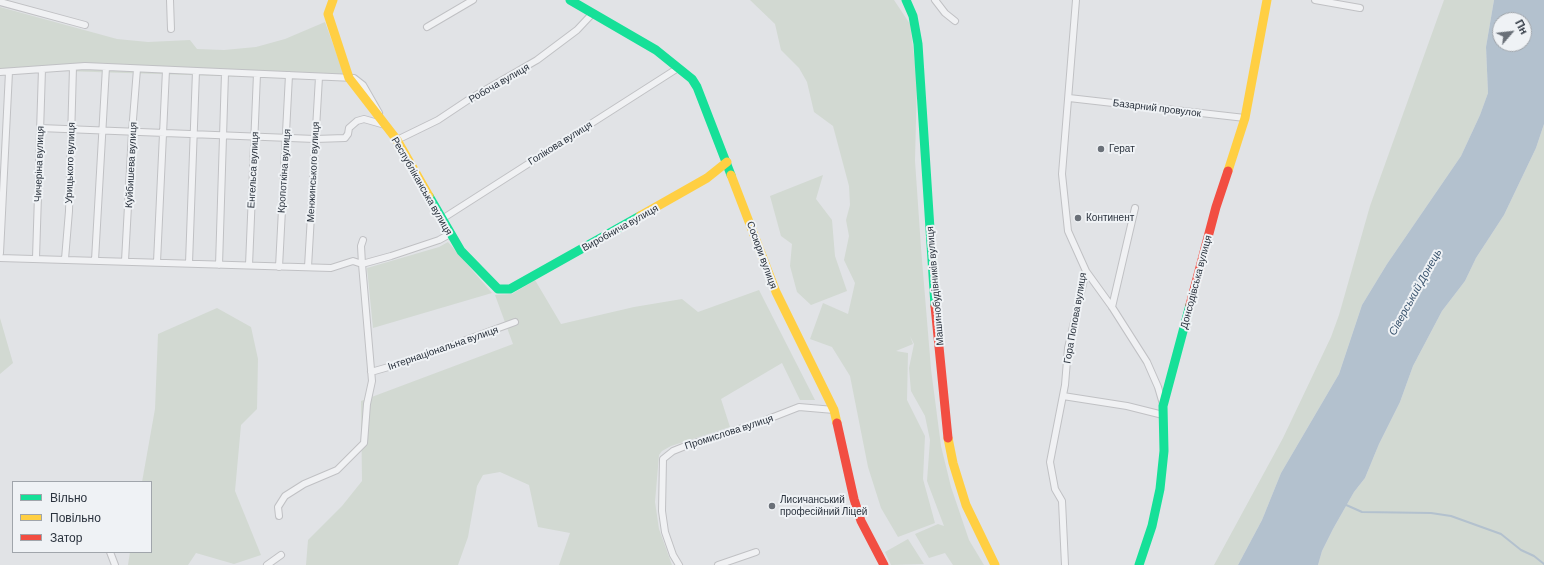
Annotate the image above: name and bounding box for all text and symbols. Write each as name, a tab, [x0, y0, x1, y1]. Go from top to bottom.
north arrow	[1492, 12, 1532, 52]
text: Пн	[1513, 17, 1531, 36]
street label: Робоча вулиця	[467, 61, 531, 105]
street label: Базарний провулок	[1112, 97, 1202, 119]
street label: Голікова вулиця	[526, 118, 594, 168]
street label: Куйбишева вулиця	[123, 121, 139, 209]
street label: Менжинського вулиця	[304, 121, 322, 223]
street label: Урицького вулиця	[63, 122, 77, 204]
street label: Чичеріна вулиця	[32, 126, 46, 202]
street label: Кропоткіна вулиця	[275, 128, 293, 214]
street label: Енгельса вулиця	[245, 131, 261, 209]
street label: Республіканська вулиця	[389, 135, 455, 237]
place label: Герат	[1109, 143, 1135, 155]
marker: Герат	[1096, 144, 1106, 154]
street label: Виробнича вулиця	[580, 202, 660, 254]
place label: Континент	[1086, 212, 1134, 224]
marker: Континент	[1073, 213, 1083, 223]
street label: Сосюри вулиця	[744, 220, 780, 290]
street label: Машинобудівників вулиця	[924, 226, 946, 346]
street label: Донсодівська вулиця	[1178, 234, 1214, 330]
water label: Сіверський Донець	[1386, 246, 1444, 338]
street label: Гора Попова вулиця	[1061, 271, 1089, 365]
street label: Інтернаціональна вулиця	[386, 323, 500, 373]
street label: Промислова вулиця	[683, 412, 775, 452]
legend	[12, 481, 152, 553]
text: Вільно	[50, 490, 87, 504]
place label: Лисичанський професійний Ліцей	[780, 494, 867, 518]
marker: Лисичанський професійний Ліцей	[767, 501, 777, 511]
text: Повільно	[50, 510, 101, 524]
text: Затор	[50, 530, 82, 544]

